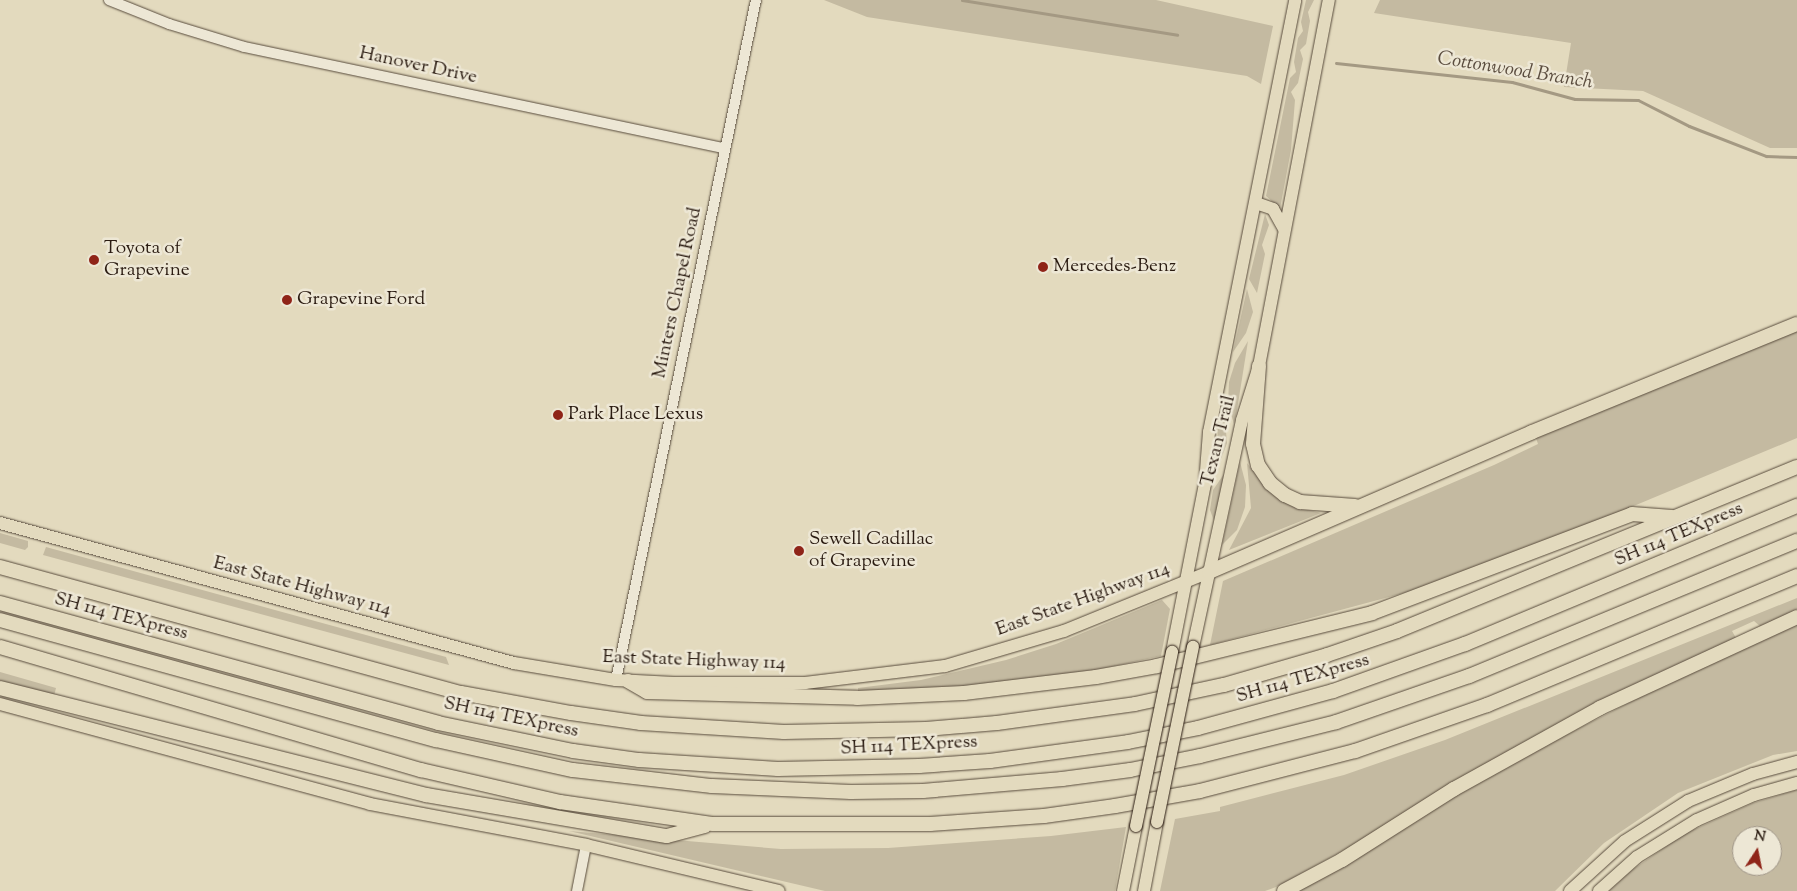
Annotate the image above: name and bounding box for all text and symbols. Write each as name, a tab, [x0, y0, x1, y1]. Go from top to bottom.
street label: Hanover Drive	[357, 42, 479, 90]
water label: Cottonwood Branch	[1436, 47, 1594, 95]
street label: Minters Chapel Road	[649, 205, 707, 381]
place label: Toyota of Grapevine	[104, 238, 190, 282]
marker: Toyota of Grapevine	[88, 254, 100, 266]
place label: Mercedes-Benz	[1053, 256, 1176, 278]
marker: Mercedes-Benz	[1037, 261, 1049, 273]
place label: Grapevine Ford	[297, 289, 425, 311]
marker: Grapevine Ford	[281, 294, 293, 306]
street label: Texan Trail	[1197, 393, 1241, 489]
place label: Park Place Lexus	[568, 404, 703, 426]
marker: Park Place Lexus	[552, 409, 564, 421]
street label: SH 114 TEXpress	[1611, 498, 1747, 572]
place label: Sewell Cadillac of Grapevine	[809, 529, 933, 573]
marker: Sewell Cadillac of Grapevine	[793, 545, 805, 557]
street label: East State Highway 114	[211, 552, 393, 622]
street label: East State Highway 114	[993, 558, 1173, 642]
street label: SH 114 TEXpress	[52, 588, 190, 646]
street label: East State Highway 114	[602, 646, 786, 676]
street label: SH 114 TEXpress	[1234, 649, 1372, 709]
street label: SH 114 TEXpress	[441, 693, 581, 743]
street label: SH 114 TEXpress	[840, 731, 978, 761]
north arrow	[1732, 826, 1782, 876]
text: N	[1752, 826, 1767, 848]

